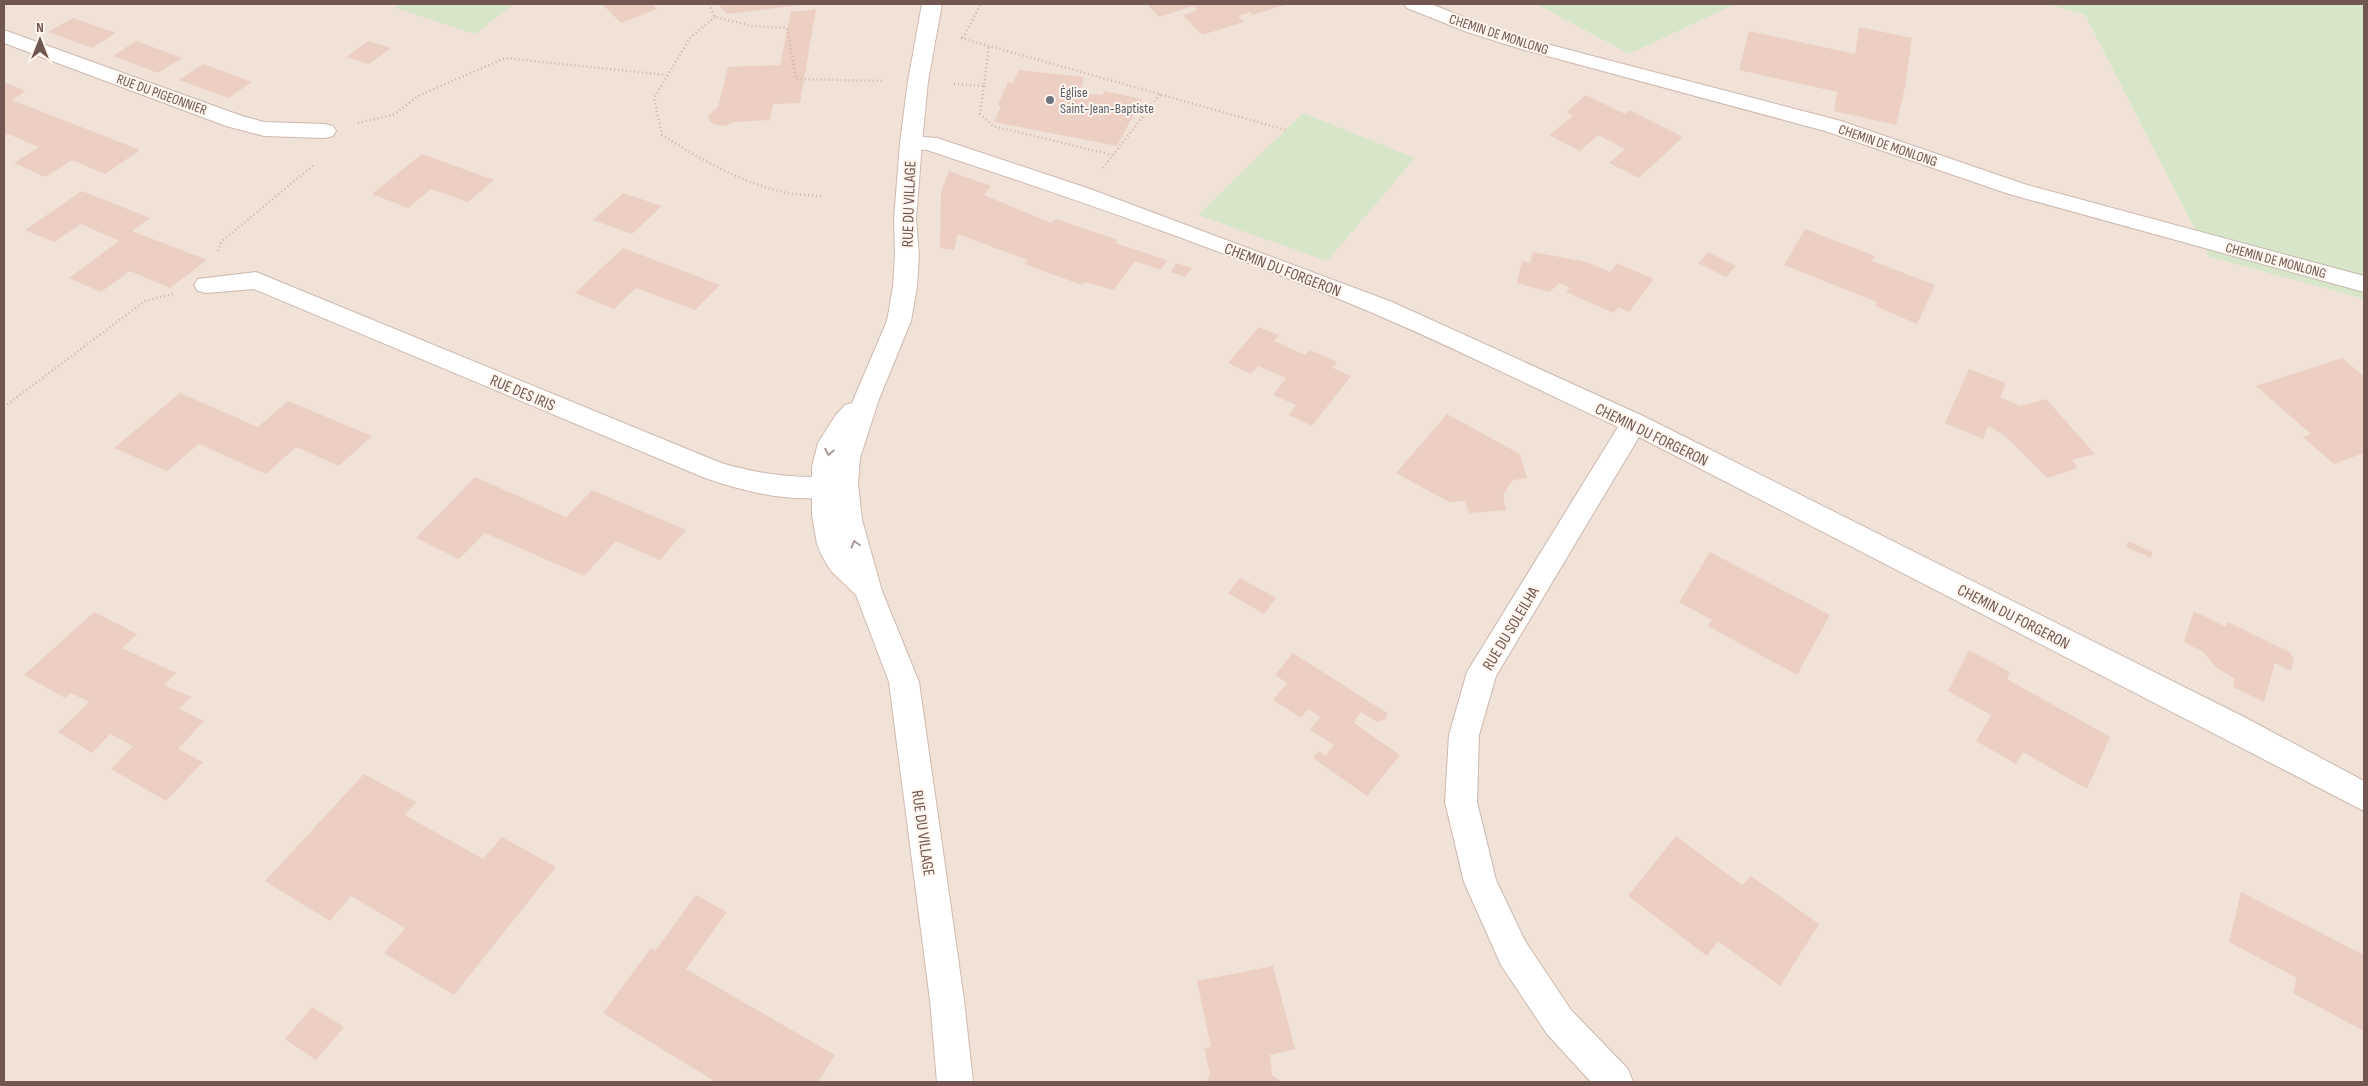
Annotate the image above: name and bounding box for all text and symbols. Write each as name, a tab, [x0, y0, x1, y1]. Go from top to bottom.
street label: CHEMIN DE MONLONG	[1447, 10, 1551, 59]
north arrow	[15, 15, 65, 65]
text: N	[36, 19, 44, 36]
street label: RUE DU PIGEONNIER	[114, 70, 210, 119]
place label: Église Saint-Jean-Baptiste	[1060, 84, 1154, 117]
marker: Église Saint-Jean-Baptiste	[1044, 94, 1056, 106]
street label: CHEMIN DE MONLONG	[1836, 121, 1939, 170]
street label: RUE DU VILLAGE	[898, 161, 921, 248]
street label: CHEMIN DU FORGERON	[1221, 239, 1343, 301]
street label: CHEMIN DE MONLONG	[2224, 239, 2328, 282]
street label: RUE DES IRIS	[487, 371, 558, 416]
street label: CHEMIN DU FORGERON	[1592, 400, 1711, 471]
one-way arrow	[825, 448, 835, 457]
one-way arrow	[850, 539, 861, 548]
street label: CHEMIN DU FORGERON	[1954, 581, 2073, 654]
street label: RUE DU SOLEILHA	[1479, 583, 1544, 674]
street label: RUE DU VILLAGE	[907, 789, 938, 877]

